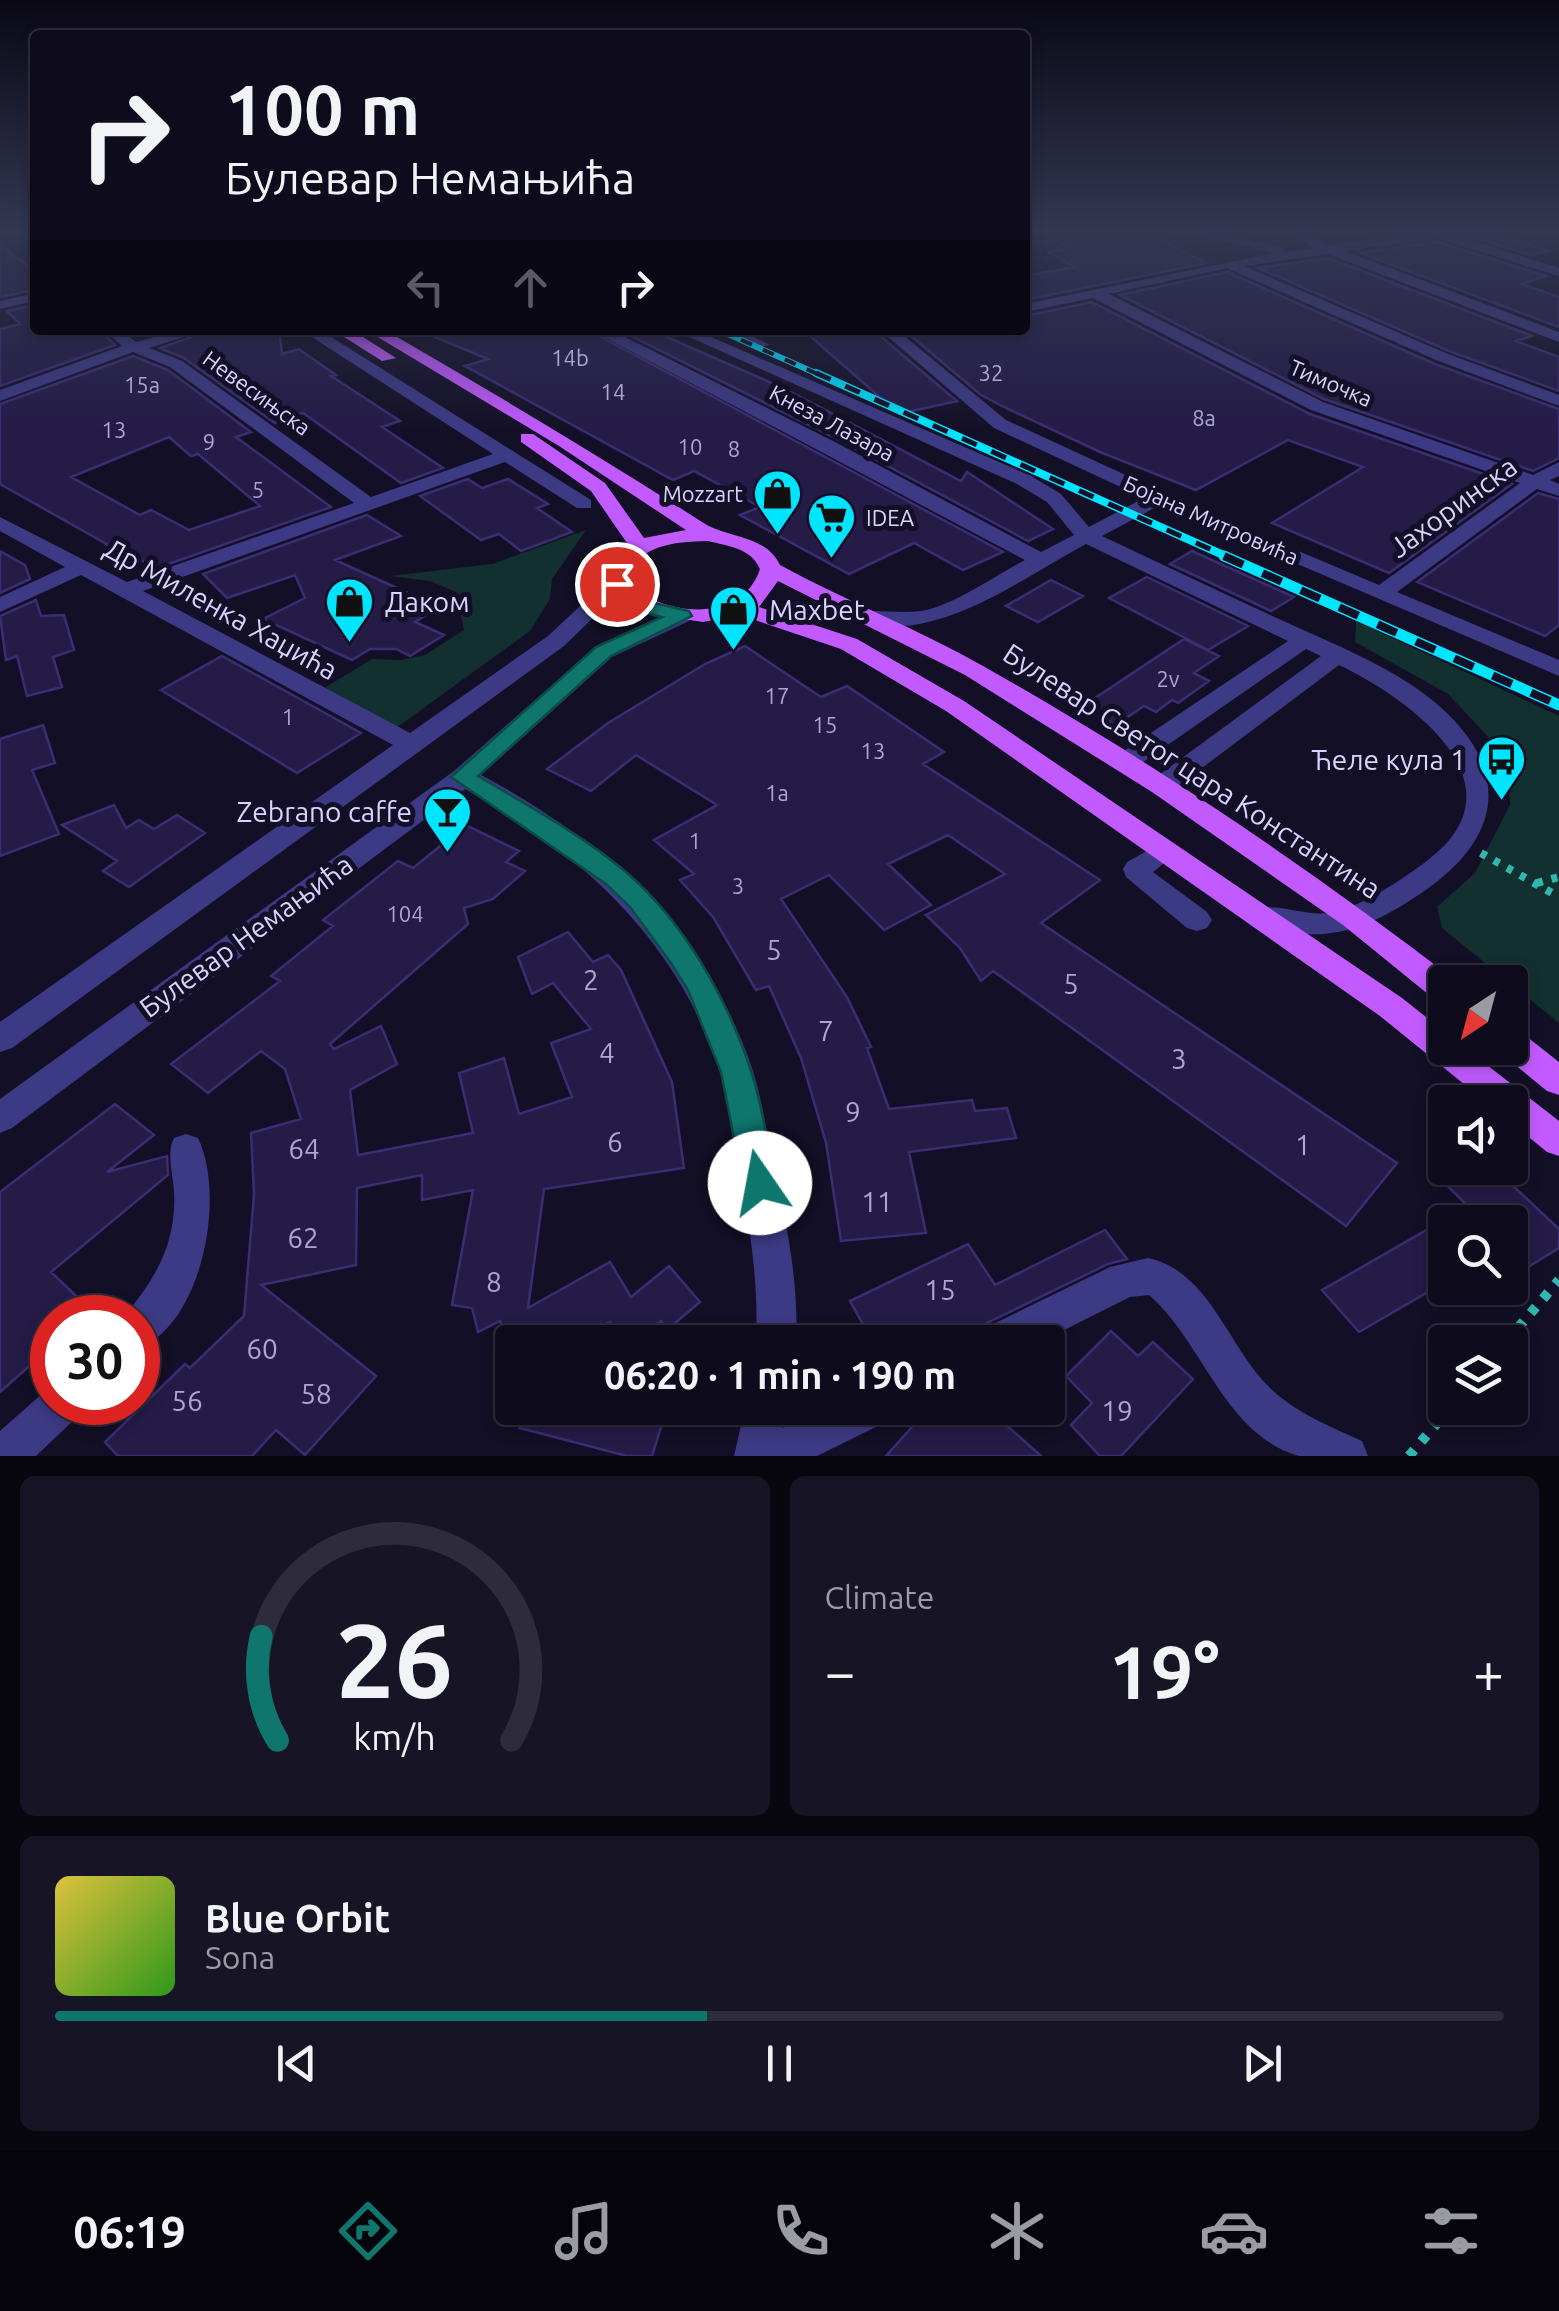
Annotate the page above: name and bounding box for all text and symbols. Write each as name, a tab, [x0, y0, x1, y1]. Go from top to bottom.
icon: right	[60, 70, 190, 200]
text: 100 m	[225, 70, 420, 148]
text: Булевар Немањића	[225, 152, 635, 203]
icon: left	[398, 260, 453, 315]
icon: ahead	[503, 260, 558, 315]
icon: right	[608, 260, 663, 315]
street label: Невесињска	[199, 345, 316, 440]
house number: 14b	[551, 345, 589, 370]
street label: Тимочка	[1286, 354, 1376, 411]
house number: 32	[979, 360, 1003, 385]
house number: 15a	[124, 372, 160, 397]
house number: 14	[601, 379, 625, 404]
street label: Кнеза Лазара	[766, 379, 899, 466]
house number: 8a	[1192, 405, 1216, 430]
house number: 13	[102, 417, 126, 442]
house number: 9	[203, 429, 215, 454]
house number: 10	[678, 434, 702, 459]
house number: 8	[728, 436, 740, 461]
street label: Јахоринска	[1383, 450, 1522, 563]
shop icon: Mozzart	[752, 468, 804, 536]
street label: Бојана Митровића	[1120, 470, 1303, 569]
house number: 5	[252, 477, 264, 502]
place label: Mozzart	[663, 481, 743, 506]
supermarket icon: IDEA	[805, 492, 857, 560]
place label: IDEA	[866, 505, 915, 530]
street label: Др Миленка Хаџића	[99, 532, 343, 685]
pin	[575, 542, 660, 627]
icon: arrive	[590, 557, 645, 612]
shop icon: Даком	[324, 576, 376, 644]
shop icon: Maxbet	[708, 584, 760, 652]
place label: Даком	[385, 586, 470, 617]
place label: Maxbet	[769, 594, 865, 625]
street label: Булевар Светог цара Константина	[998, 637, 1386, 904]
house number: 2v	[1156, 666, 1180, 691]
house number: 17	[765, 683, 789, 708]
house number: 1	[282, 704, 294, 729]
house number: 15	[813, 712, 837, 737]
bus stop icon: Ћеле кула 1	[1475, 734, 1527, 802]
house number: 13	[861, 738, 885, 763]
place label: Ћеле кула 1	[1311, 744, 1466, 775]
house number: 1a	[765, 780, 789, 805]
bar icon: Zebrano caffe	[421, 786, 473, 854]
place label: Zebrano caffe	[236, 796, 412, 827]
house number: 1	[689, 828, 701, 853]
street label: Булевар Немањића	[133, 848, 358, 1023]
house number: 3	[732, 873, 744, 898]
house number: 104	[386, 901, 424, 926]
house number: 5	[766, 934, 782, 965]
house number: 2	[583, 964, 599, 995]
north arrow	[1428, 965, 1528, 1065]
map controls	[1428, 965, 1528, 1425]
house number: 5	[1063, 968, 1079, 999]
house number: 7	[818, 1015, 834, 1046]
house number: 4	[599, 1037, 615, 1068]
house number: 3	[1171, 1043, 1187, 1074]
button: sound	[1428, 1085, 1528, 1185]
house number: 9	[845, 1096, 861, 1127]
house number: 6	[607, 1126, 623, 1157]
house number: 1	[1295, 1129, 1311, 1160]
position arrow	[708, 1131, 812, 1235]
house number: 64	[288, 1133, 320, 1164]
house number: 11	[861, 1186, 893, 1217]
button: search	[1428, 1205, 1528, 1305]
house number: 62	[287, 1222, 319, 1253]
house number: 8	[486, 1266, 502, 1297]
house number: 15	[924, 1274, 956, 1305]
speed limit sign: 30	[30, 1295, 160, 1425]
button: layers	[1428, 1325, 1528, 1425]
house number: 60	[246, 1333, 278, 1364]
text: 06:20 · 1 min · 190 m	[604, 1354, 956, 1396]
house number: 58	[300, 1378, 332, 1409]
house number: 56	[171, 1385, 203, 1416]
house number: 19	[1101, 1395, 1133, 1426]
text: Climate	[825, 1579, 935, 1615]
text: 26	[336, 1601, 453, 1718]
text: 19°	[1109, 1629, 1220, 1713]
text: −	[825, 1641, 856, 1702]
text: +	[1473, 1641, 1504, 1702]
text: km/h	[353, 1717, 436, 1757]
text: Blue Orbit	[205, 1897, 390, 1939]
text: Sona	[205, 1939, 275, 1975]
icon: previous	[269, 2036, 324, 2091]
icon: pause	[752, 2036, 807, 2091]
icon: next	[1235, 2036, 1290, 2091]
icon: directions	[333, 2196, 403, 2266]
icon: music	[549, 2196, 619, 2266]
icon: phone	[766, 2196, 836, 2266]
icon: climate	[982, 2196, 1052, 2266]
icon: car	[1199, 2196, 1269, 2266]
icon: filters	[1416, 2196, 1486, 2266]
text: 06:19	[73, 2206, 186, 2257]

